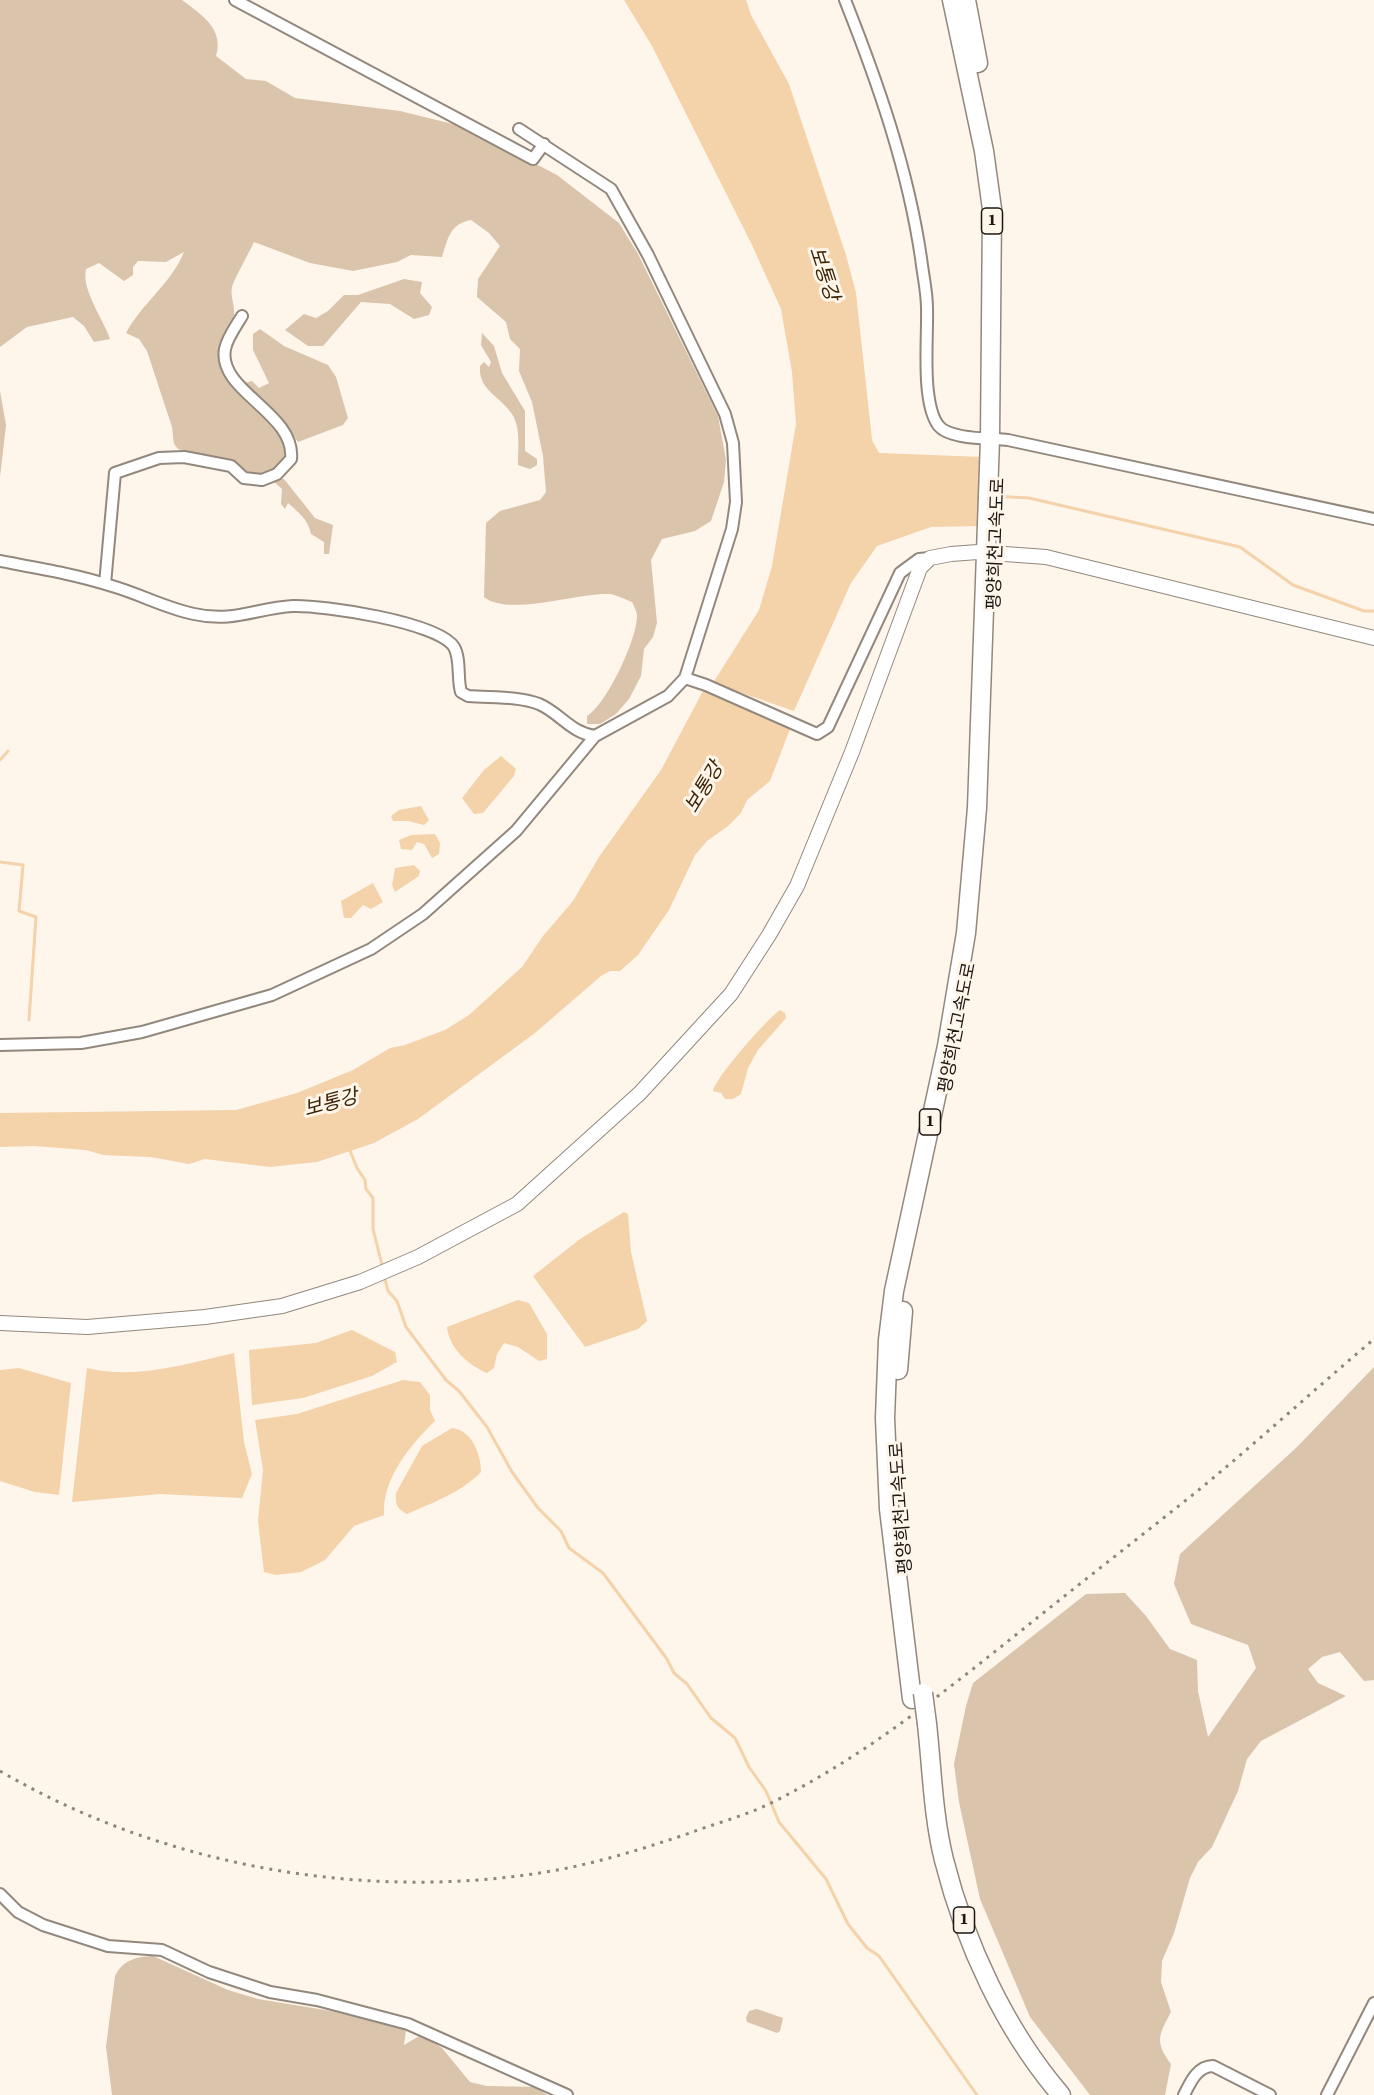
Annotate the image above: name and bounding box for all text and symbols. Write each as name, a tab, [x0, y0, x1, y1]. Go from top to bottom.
road number: 1	[982, 208, 1002, 234]
water label: 보통강	[803, 244, 843, 304]
street label: 평양희천고속도로	[984, 477, 1010, 611]
water label: 보통강	[680, 758, 730, 818]
street label: 평양희천고속도로	[935, 961, 981, 1095]
water label: 보통강	[301, 1085, 361, 1123]
road number: 1	[920, 1109, 940, 1135]
street label: 평양희천고속도로	[887, 1441, 917, 1575]
road number: 1	[954, 1907, 974, 1933]

